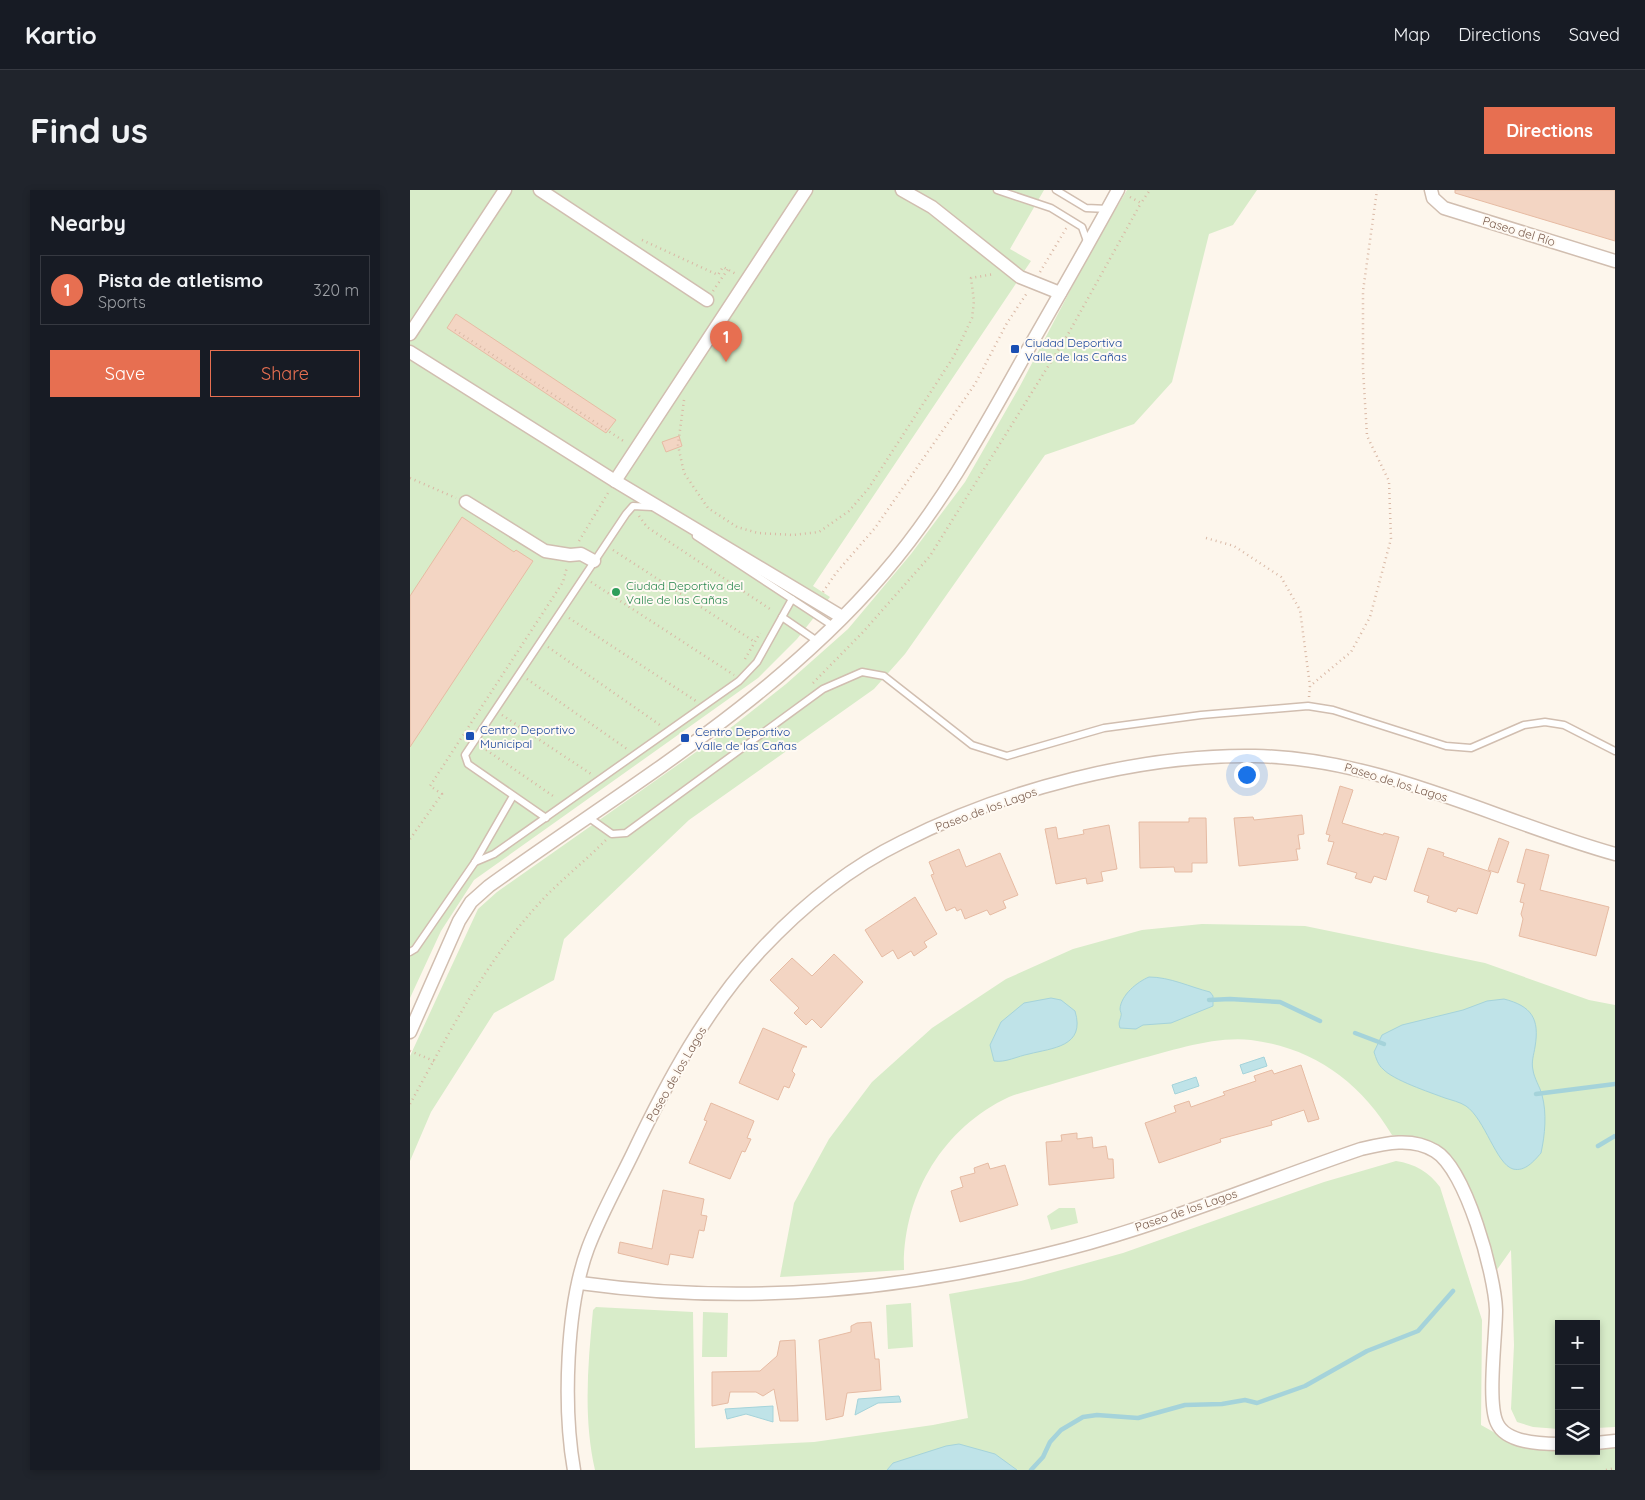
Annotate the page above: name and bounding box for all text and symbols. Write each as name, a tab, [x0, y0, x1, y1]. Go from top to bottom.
text: Kartio	[25, 20, 97, 50]
text: Map	[1393, 23, 1430, 46]
text: Directions	[1458, 23, 1541, 46]
text: Saved	[1569, 23, 1620, 46]
button: Directions	[1484, 107, 1615, 154]
text: Find us	[30, 108, 148, 152]
text: Nearby	[50, 210, 126, 236]
street label: Paseo del Río	[1481, 213, 1557, 249]
text: Pista de atletismo	[98, 268, 263, 292]
text: 1	[64, 280, 70, 300]
text: 320 m	[313, 280, 359, 300]
text: Sports	[98, 292, 146, 312]
pin: 1	[710, 321, 742, 362]
place label: Ciudad Deportiva Valle de las Cañas	[1025, 335, 1127, 364]
marker: Ciudad Deportiva Valle de las Cañas	[1009, 343, 1021, 355]
button: Save	[50, 350, 200, 397]
button: Share	[210, 350, 360, 397]
place label: Ciudad Deportiva del Valle de las Cañas	[626, 578, 743, 607]
marker: Ciudad Deportiva del Valle de las Cañas	[610, 586, 622, 598]
place label: Centro Deportivo Municipal	[480, 722, 575, 751]
place label: Centro Deportivo Valle de las Cañas	[695, 724, 797, 753]
marker: Centro Deportivo Municipal	[464, 730, 476, 742]
marker: Centro Deportivo Valle de las Cañas	[679, 732, 691, 744]
street label: Paseo de los Lagos	[1343, 759, 1450, 805]
your location	[1234, 762, 1260, 788]
street label: Paseo de los Lagos	[933, 783, 1039, 834]
street label: Paseo de los Lagos	[643, 1024, 709, 1124]
street label: Paseo de los Lagos	[1133, 1185, 1239, 1235]
map controls	[1555, 1320, 1600, 1455]
button: +	[1555, 1320, 1600, 1365]
button: −	[1555, 1365, 1600, 1410]
button: layers	[1555, 1410, 1600, 1455]

